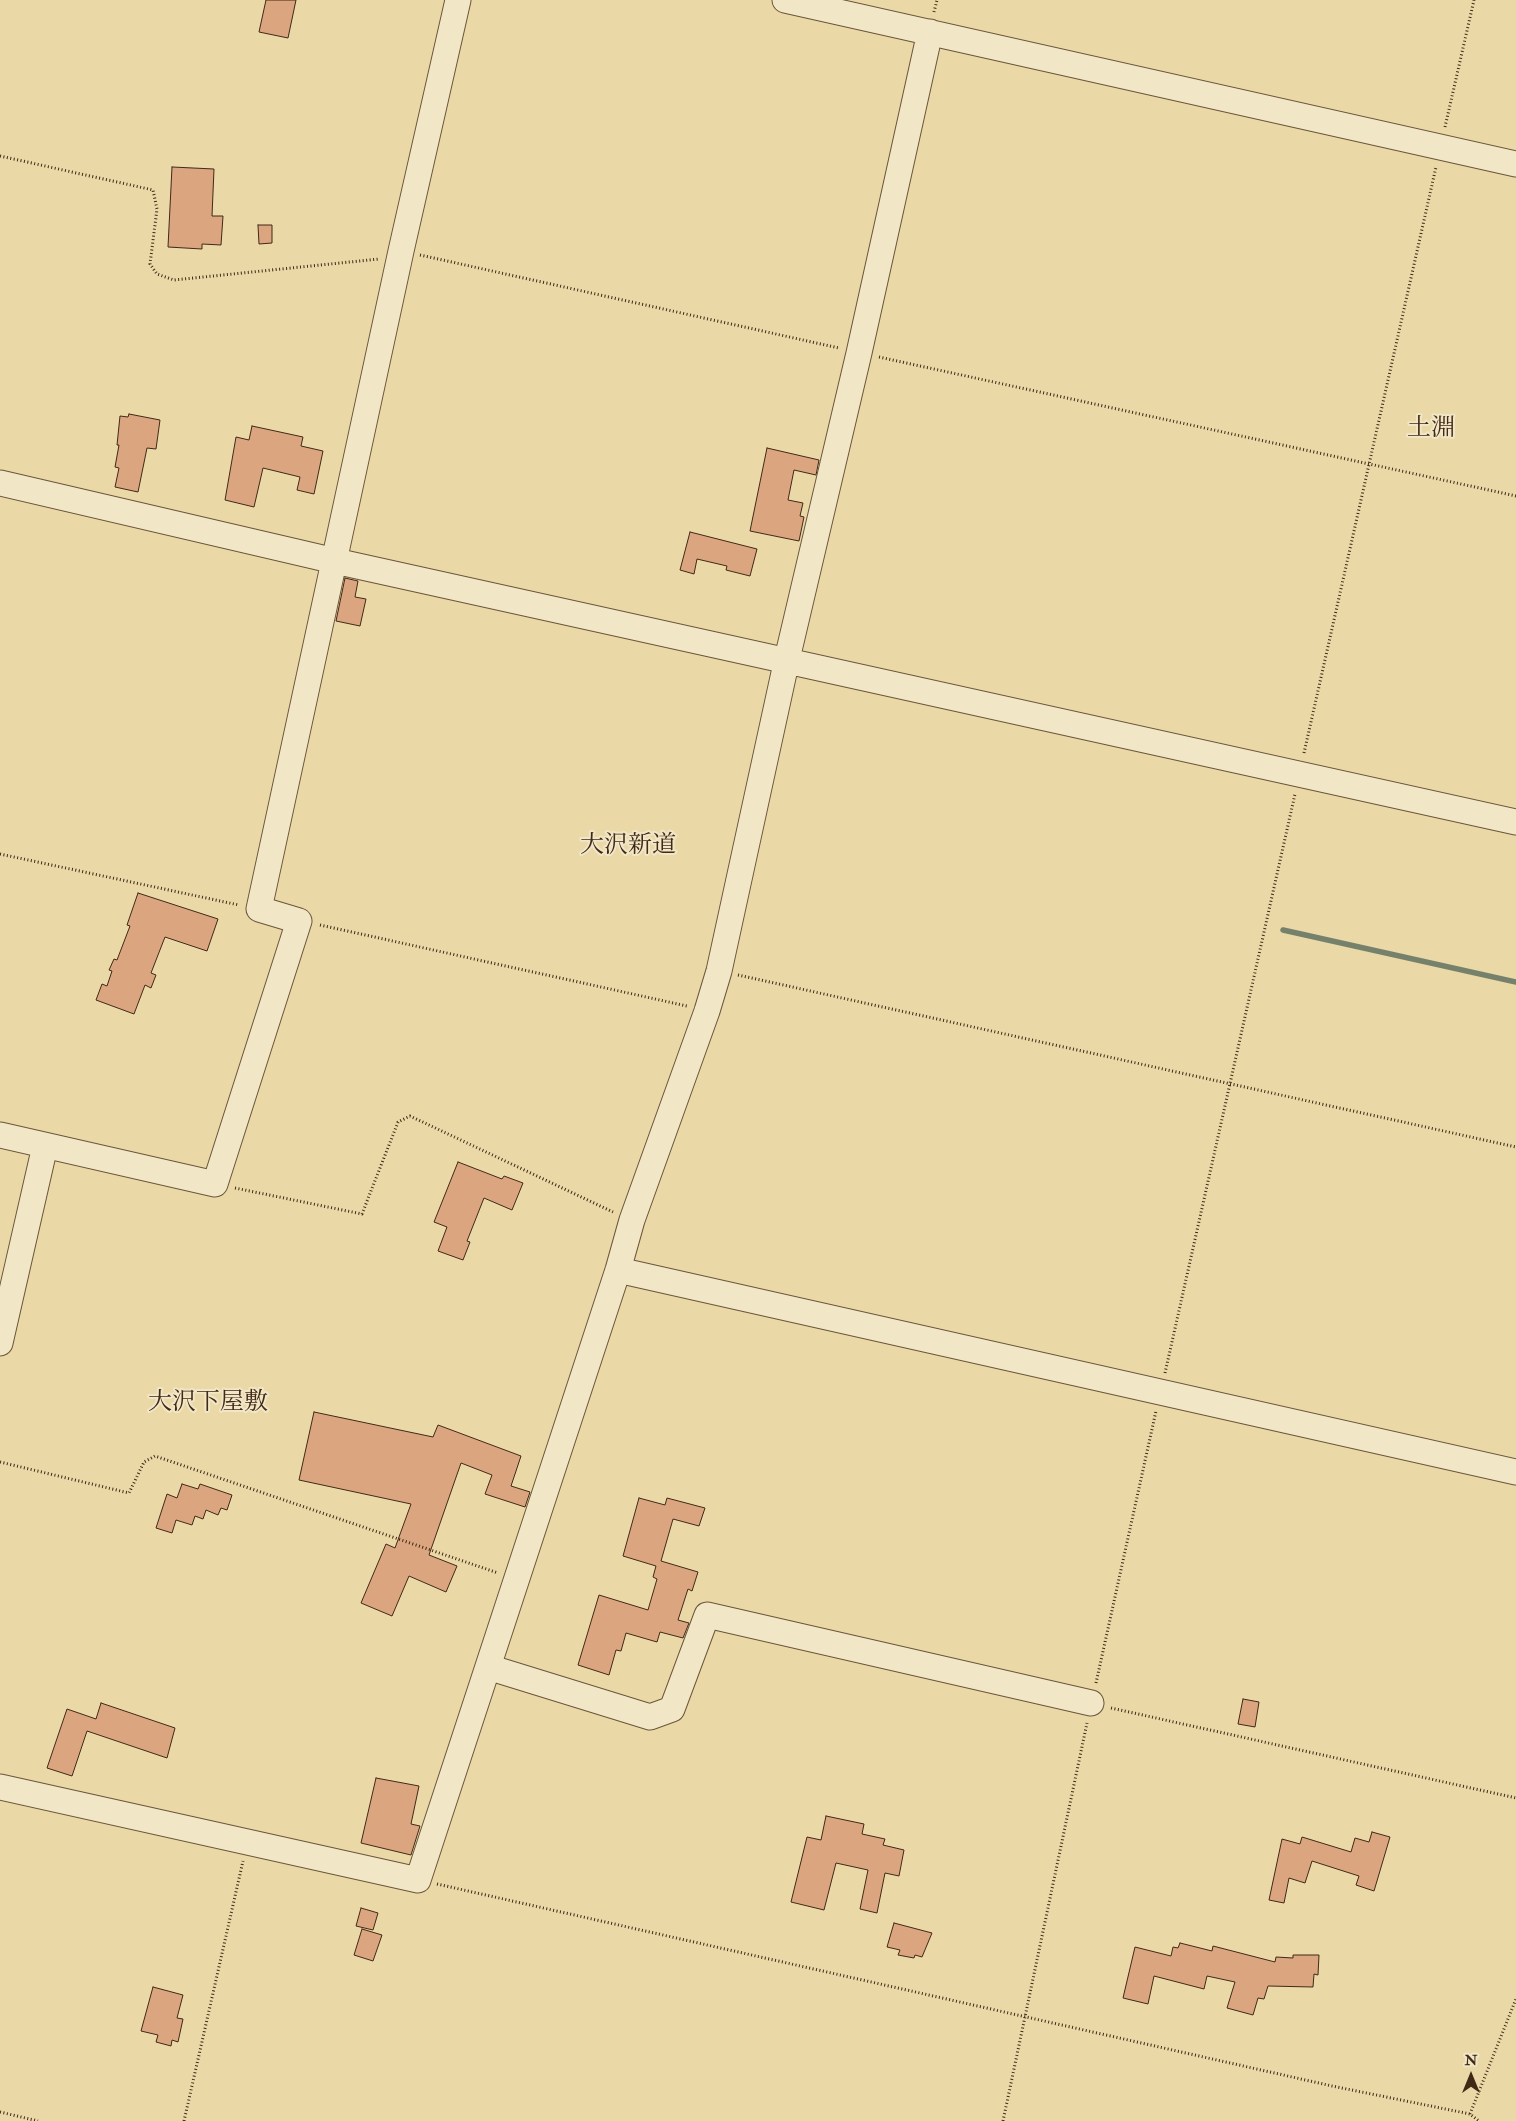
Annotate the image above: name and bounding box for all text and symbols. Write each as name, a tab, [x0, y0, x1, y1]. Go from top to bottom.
district label: 土淵	[1407, 416, 1455, 444]
district label: 大沢新道	[580, 833, 676, 861]
district label: 大沢下屋敷	[148, 1390, 268, 1418]
north arrow	[1446, 2051, 1496, 2101]
text: N	[1465, 2052, 1477, 2069]

